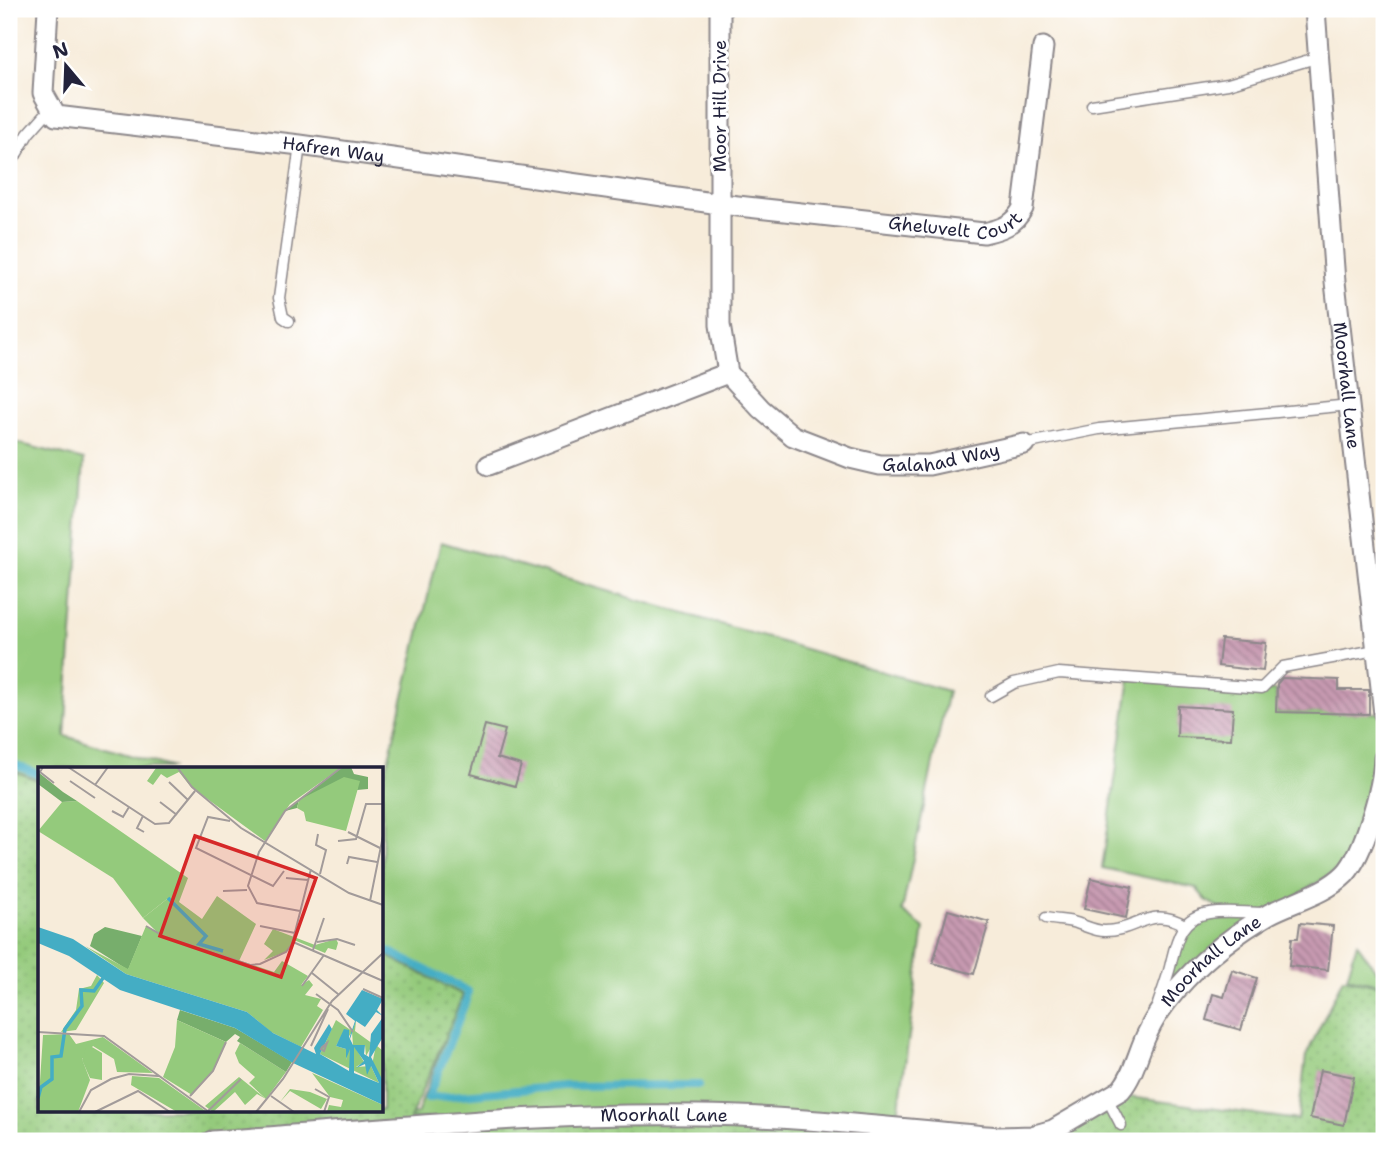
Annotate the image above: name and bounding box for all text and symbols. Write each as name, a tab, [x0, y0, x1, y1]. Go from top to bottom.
north arrow	[32, 32, 102, 102]
text: N	[49, 36, 72, 65]
street label: Moor Hill Drive	[708, 40, 732, 172]
street label: Hafren Way	[281, 131, 386, 169]
street label: Gheluvelt Court	[887, 207, 1028, 245]
street label: Moorhall Lane	[1328, 321, 1366, 450]
street label: Galahad Way	[882, 438, 1002, 478]
inset map	[38, 767, 383, 1112]
street label: Moorhall Lane	[1155, 910, 1266, 1012]
street label: Moorhall Lane	[600, 1103, 728, 1128]

